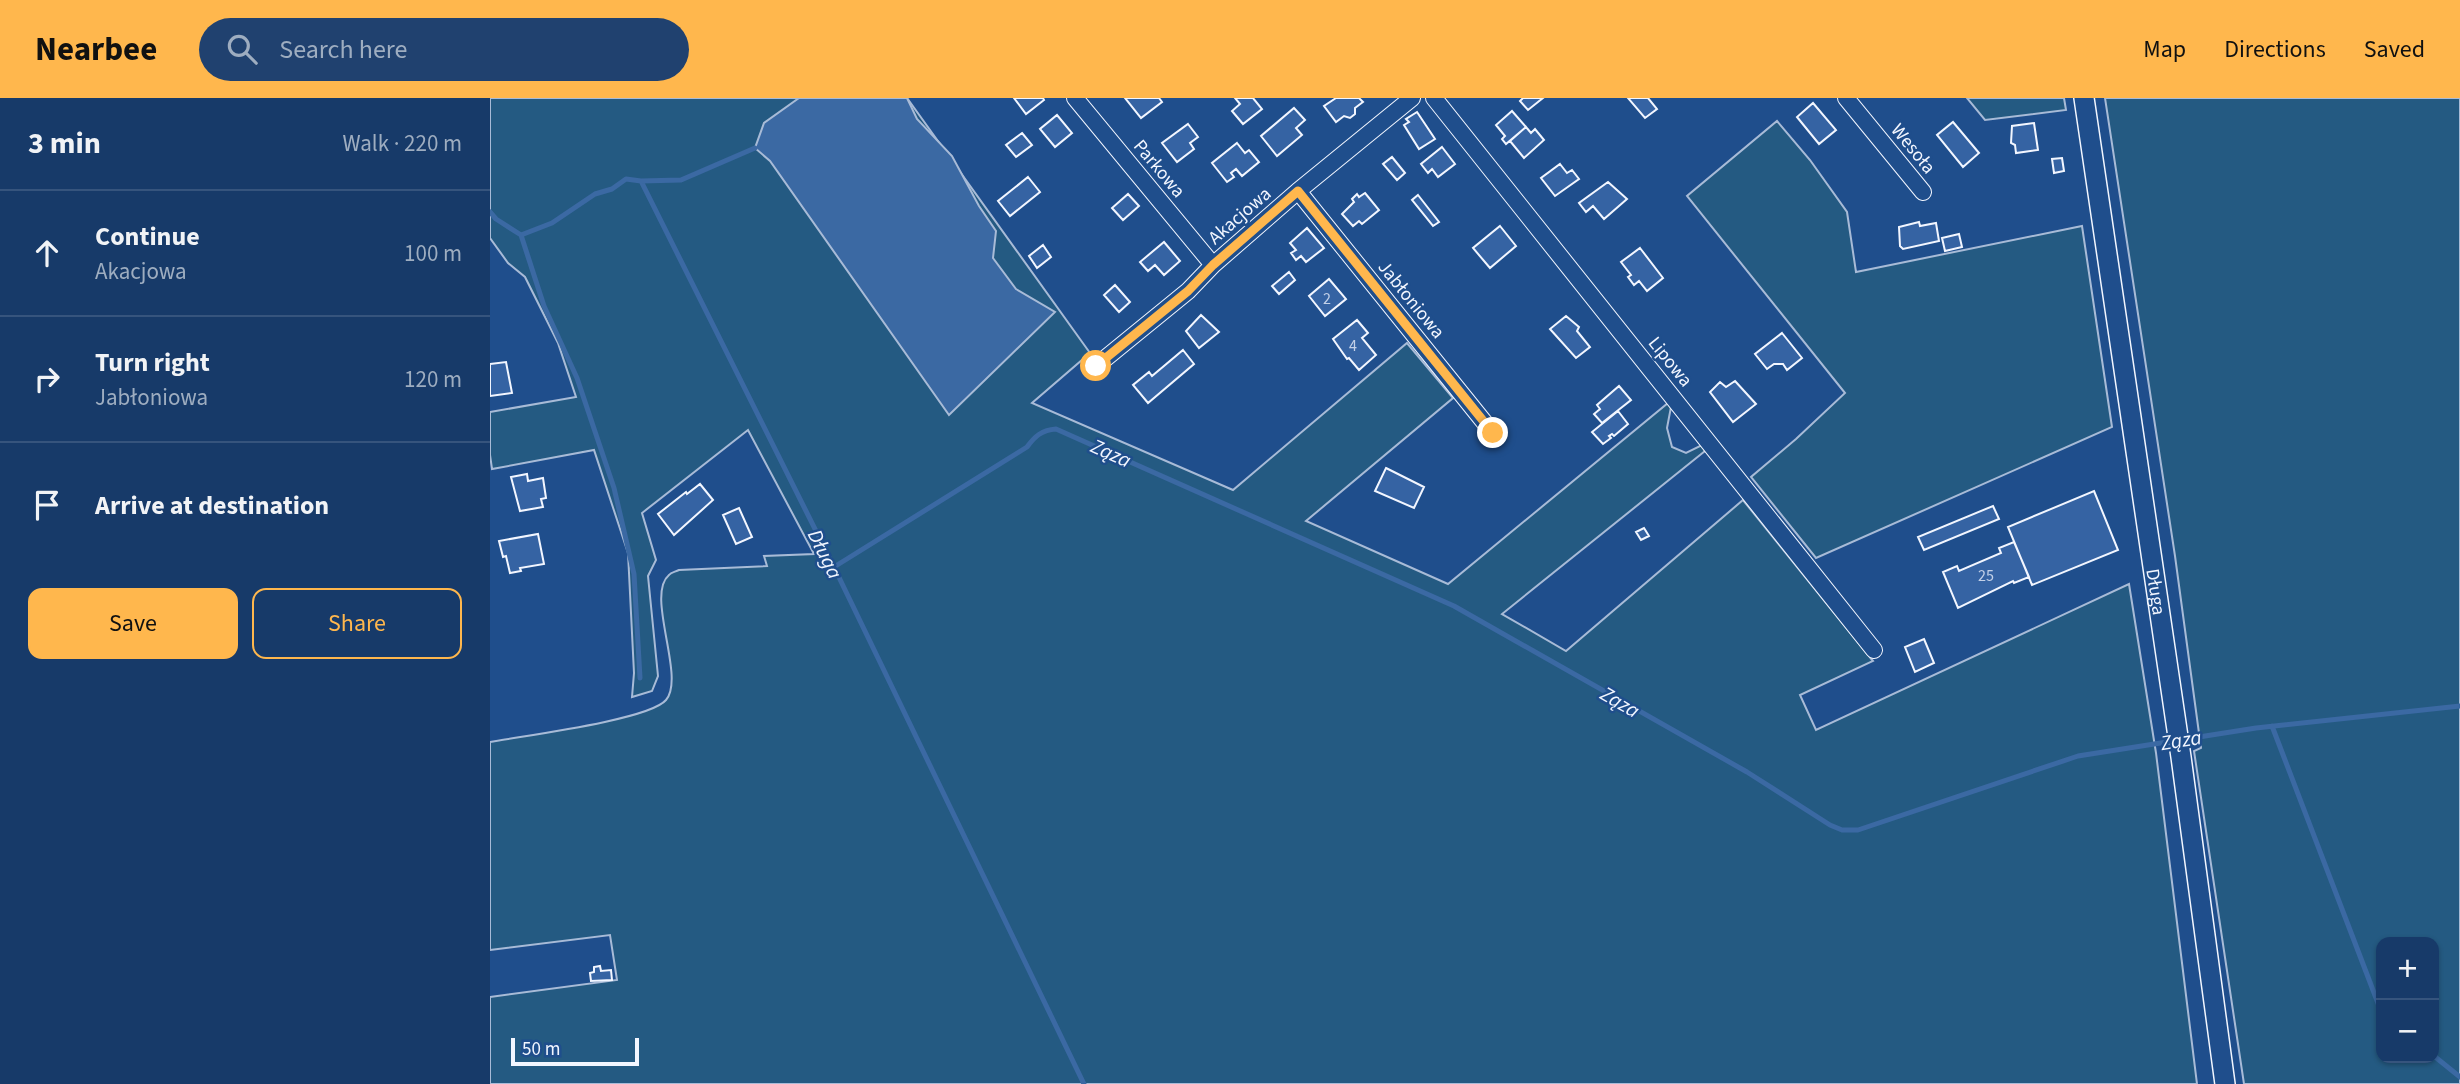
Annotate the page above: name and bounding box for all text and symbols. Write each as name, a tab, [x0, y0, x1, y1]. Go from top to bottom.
search box	[199, 18, 689, 81]
text: Nearbee	[35, 26, 157, 73]
icon: search	[223, 30, 261, 68]
text: Search here	[279, 31, 407, 68]
text: Map	[2143, 32, 2186, 67]
text: Directions	[2224, 32, 2326, 67]
text: Saved	[2364, 32, 2425, 67]
street label: Wesoła	[1884, 118, 1942, 180]
text: 3 min	[28, 122, 101, 165]
text: Walk · 220 m	[343, 127, 462, 160]
street label: Parkowa	[1127, 134, 1191, 204]
street label: Akacjowa	[1203, 181, 1277, 251]
text: Continue	[95, 218, 200, 255]
icon: ahead	[28, 234, 66, 272]
text: 100 m	[404, 237, 462, 270]
text: Akacjowa	[95, 255, 187, 288]
street label: Jabłoniowa	[1371, 255, 1451, 345]
house number: 2	[1323, 288, 1331, 310]
street label: Lipowa	[1641, 331, 1698, 393]
house number: 4	[1349, 335, 1357, 357]
text: Turn right	[95, 344, 210, 381]
route start	[1080, 350, 1111, 381]
icon: right	[28, 360, 66, 398]
text: 120 m	[404, 363, 462, 396]
text: Jabłoniowa	[95, 381, 208, 414]
route end	[1477, 417, 1508, 448]
water label: Ząza	[1085, 431, 1136, 475]
icon: arrive	[28, 486, 66, 524]
text: Arrive at destination	[95, 487, 329, 524]
water label: Długa	[800, 524, 850, 584]
house number: 25	[1978, 565, 1994, 587]
street label: Długa	[2138, 567, 2172, 617]
button: Save	[28, 588, 238, 659]
button: Share	[252, 588, 462, 659]
water label: Ząza	[1594, 678, 1645, 725]
water label: Ząza	[2157, 722, 2204, 758]
map controls	[2376, 937, 2439, 1063]
button: +	[2376, 937, 2439, 1000]
button: −	[2376, 1000, 2439, 1063]
scale bar	[511, 1035, 639, 1067]
text: 50 m	[522, 1036, 560, 1063]

